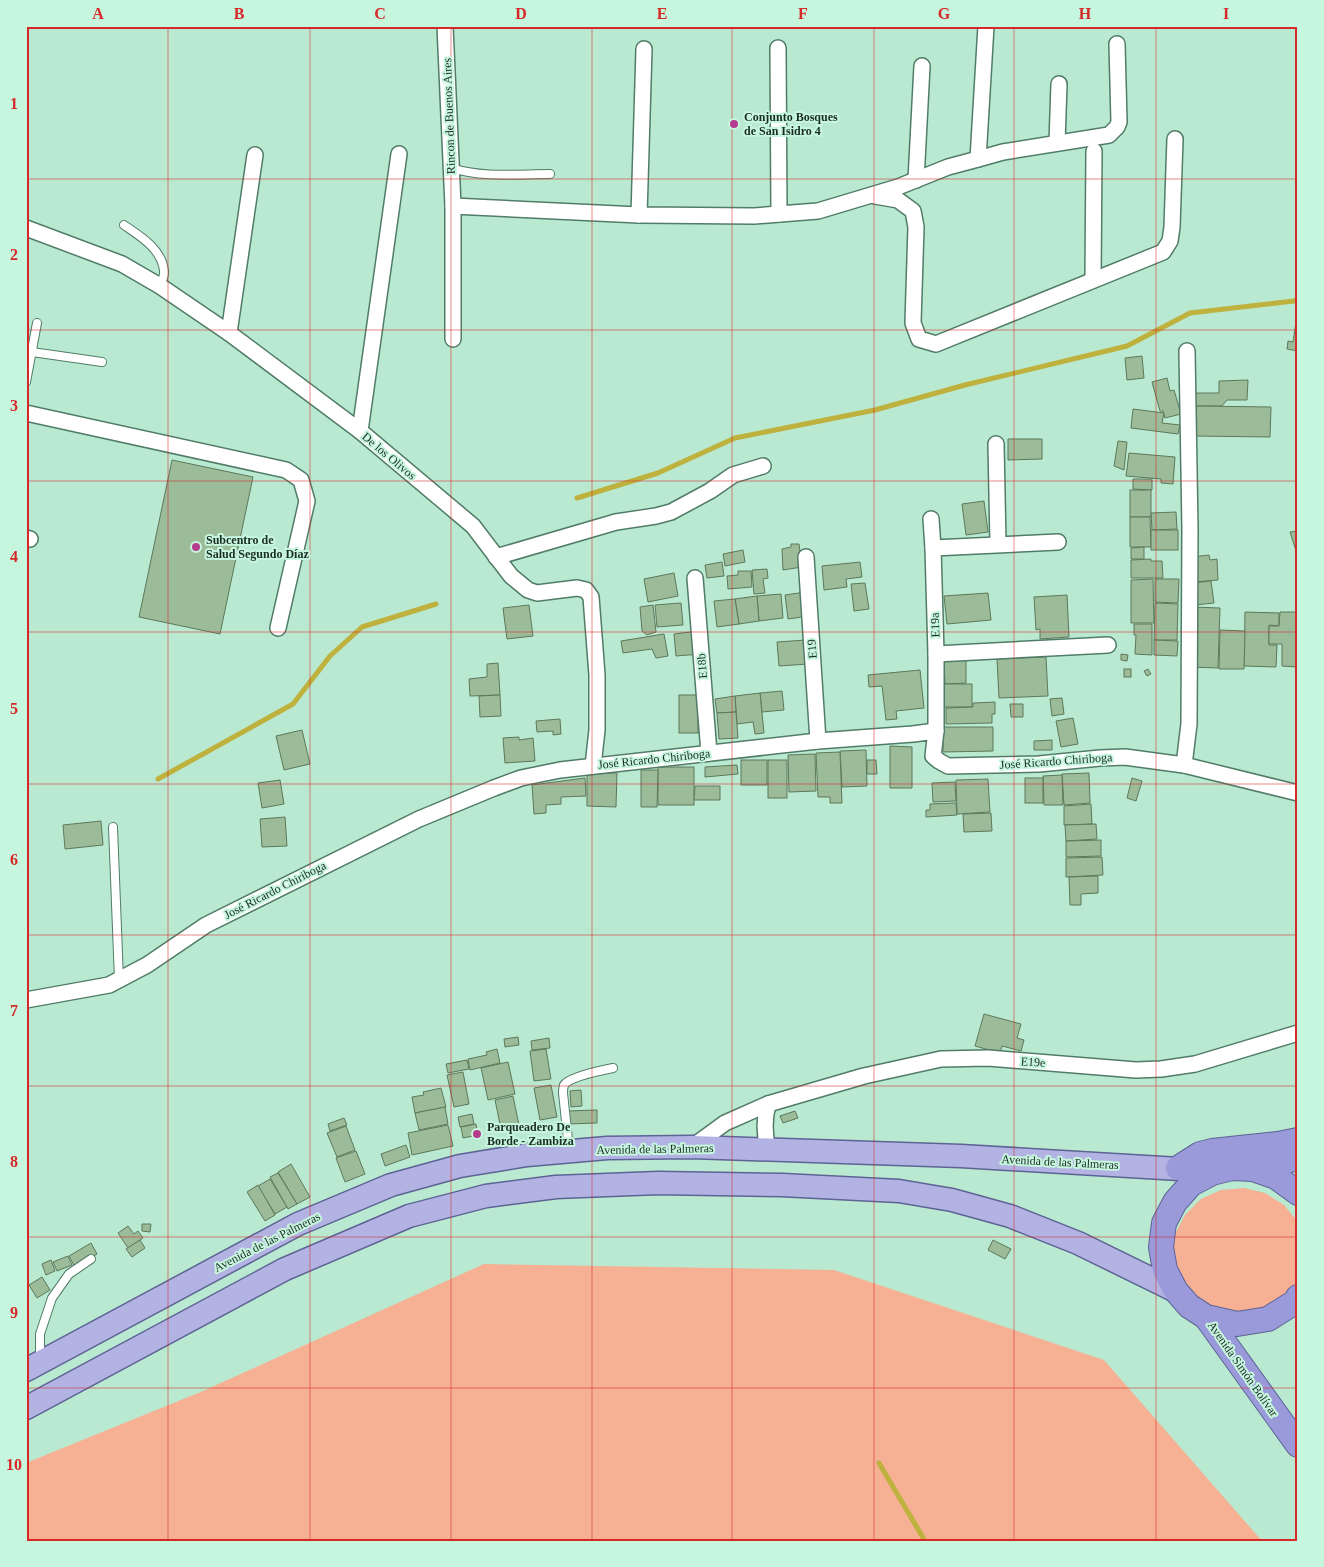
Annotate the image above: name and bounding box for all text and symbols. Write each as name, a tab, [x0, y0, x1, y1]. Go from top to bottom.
text: A	[92, 5, 104, 22]
text: B	[234, 5, 245, 22]
text: C	[374, 5, 386, 22]
text: D	[515, 5, 527, 22]
text: E	[657, 5, 667, 22]
text: F	[798, 5, 808, 22]
text: G	[938, 5, 951, 22]
text: H	[1079, 5, 1092, 22]
text: I	[1223, 5, 1229, 22]
street label: Rincon de Buenos Aires	[440, 57, 458, 174]
text: 1	[10, 95, 18, 112]
place label: Conjunto Bosques de San Isidro 4	[744, 110, 838, 138]
marker: Conjunto Bosques de San Isidro 4	[728, 118, 740, 130]
text: 2	[10, 246, 18, 263]
text: 3	[10, 397, 18, 414]
street label: De los Olivos	[359, 429, 419, 483]
place label: Subcentro de Salud Segundo Díaz	[206, 533, 309, 561]
marker: Subcentro de Salud Segundo Díaz	[190, 541, 202, 553]
text: 4	[10, 548, 18, 565]
street label: E19a	[928, 612, 942, 638]
street label: E19	[804, 639, 820, 659]
street label: E18b	[694, 653, 710, 679]
text: 5	[10, 700, 18, 717]
street label: José Ricardo Chiriboga	[597, 746, 711, 772]
street label: José Ricardo Chiriboga	[999, 750, 1113, 772]
text: 6	[10, 851, 18, 868]
street label: José Ricardo Chiriboga	[222, 858, 329, 922]
text: 7	[10, 1002, 18, 1019]
street label: E19e	[1020, 1054, 1046, 1070]
place label: Parqueadero De Borde - Zambiza	[487, 1120, 574, 1148]
marker: Parqueadero De Borde - Zambiza	[471, 1128, 483, 1140]
street label: Avenida de las Palmeras	[596, 1141, 714, 1157]
street label: Avenida de las Palmeras	[1001, 1152, 1119, 1172]
text: 8	[10, 1153, 18, 1170]
street label: Avenida de las Palmeras	[212, 1209, 323, 1275]
text: 9	[10, 1304, 18, 1321]
street label: Avenida Simón Bolívar	[1205, 1319, 1281, 1419]
text: 10	[6, 1456, 22, 1473]

